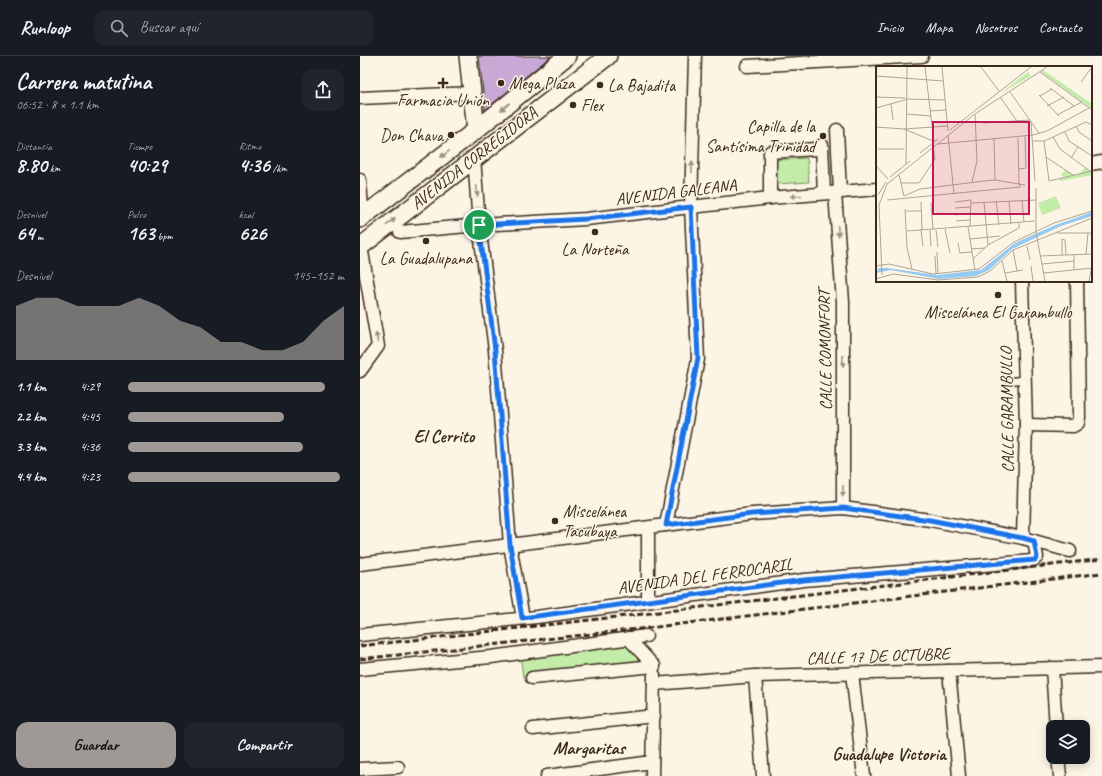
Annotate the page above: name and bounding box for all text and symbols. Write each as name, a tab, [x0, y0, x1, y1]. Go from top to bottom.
search box	[94, 10, 374, 46]
text: Runloop	[20, 16, 70, 40]
icon: search	[108, 17, 130, 39]
text: Buscar aquí	[140, 18, 199, 37]
text: Inicio	[877, 19, 904, 36]
text: Mapa	[926, 19, 953, 36]
text: Nosotros	[975, 19, 1017, 36]
text: Contacto	[1039, 19, 1082, 36]
inset map	[876, 66, 1092, 282]
text: Carrera matutina	[16, 68, 151, 96]
button: share	[302, 69, 344, 111]
place label: Mega Plaza	[509, 73, 576, 94]
place label: La Bajadita	[608, 75, 676, 96]
marker: Farmacia Unión	[438, 78, 448, 88]
marker: Mega Plaza	[496, 78, 506, 88]
marker: La Bajadita	[595, 80, 605, 90]
place label: Farmacia Unión	[397, 90, 490, 111]
place label: Flex	[581, 95, 604, 116]
text: 06:52 · 8 × 1.1 km	[16, 97, 99, 113]
marker: Flex	[568, 100, 578, 110]
street label: AVENIDA CORREGIDORA	[407, 102, 542, 214]
one-way arrow	[499, 103, 510, 112]
place label: Capilla de la Santísima Trinidad	[705, 116, 817, 157]
place label: Don Chava	[380, 125, 445, 146]
marker: Don Chava	[446, 130, 456, 140]
marker: Capilla de la Santísima Trinidad	[818, 131, 828, 141]
text: Distancia	[16, 139, 52, 153]
text: Tiempo	[127, 139, 152, 153]
text: Ritmo	[239, 139, 261, 153]
one-way arrow	[440, 150, 451, 158]
text: 8.80	[16, 153, 47, 178]
text: 40:29	[127, 153, 167, 178]
text: 4:36	[239, 153, 270, 178]
text: km	[47, 161, 60, 175]
text: /km	[270, 161, 287, 175]
one-way arrow	[689, 161, 696, 173]
street label: AVENIDA GALEANA	[614, 174, 738, 210]
one-way arrow	[473, 185, 480, 197]
one-way arrow	[790, 192, 802, 199]
text: Desnivel	[16, 207, 46, 221]
text: Pulso	[127, 207, 146, 221]
text: kcal	[239, 207, 253, 221]
pin	[462, 208, 496, 242]
icon: arrive	[468, 214, 490, 236]
one-way arrow	[385, 218, 396, 227]
text: 64	[16, 221, 34, 246]
text: 163	[127, 221, 155, 246]
text: 626	[239, 221, 267, 246]
one-way arrow	[834, 225, 841, 237]
marker: La Norteña	[590, 227, 600, 237]
text: m	[34, 229, 43, 243]
text: bpm	[155, 229, 173, 243]
marker: La Guadalupana	[421, 236, 431, 246]
place label: La Norteña	[562, 239, 630, 260]
place label: La Guadalupana	[380, 248, 474, 269]
text: Desnivel	[16, 268, 51, 284]
text: 145–152 m	[293, 268, 344, 284]
street label: CALLE COMONFORT	[813, 285, 837, 411]
marker: Miscelánea El Garambullo	[993, 290, 1003, 300]
place label: Miscelánea El Garambullo	[924, 302, 1073, 323]
one-way arrow	[374, 332, 380, 344]
street label: CALLE GARAMBULLO	[995, 345, 1019, 473]
one-way arrow	[840, 355, 846, 368]
text: 1.1 km	[16, 379, 46, 395]
text: 4:29	[80, 379, 100, 395]
text: 2.2 km	[16, 409, 46, 425]
text: 4:45	[80, 409, 100, 425]
district label: El Cerrito	[414, 425, 476, 447]
text: 3.3 km	[16, 439, 46, 455]
text: 4:36	[80, 439, 100, 455]
text: 4.4 km	[16, 469, 46, 485]
text: 4:23	[80, 469, 100, 485]
one-way arrow	[840, 485, 846, 498]
place label: Miscelánea Tacubaya	[563, 501, 627, 542]
marker: Miscelánea Tacubaya	[550, 516, 560, 526]
street label: AVENIDA DEL FERROCARIL	[616, 553, 794, 599]
street label: CALLE 17 DE OCTUBRE	[806, 643, 952, 669]
map controls	[1046, 720, 1090, 764]
button: layers	[1046, 720, 1090, 764]
button: Guardar	[16, 722, 176, 768]
button: Compartir	[184, 722, 344, 768]
district label: Margaritas	[553, 737, 627, 759]
district label: Guadalupe Victoria	[832, 743, 947, 765]

